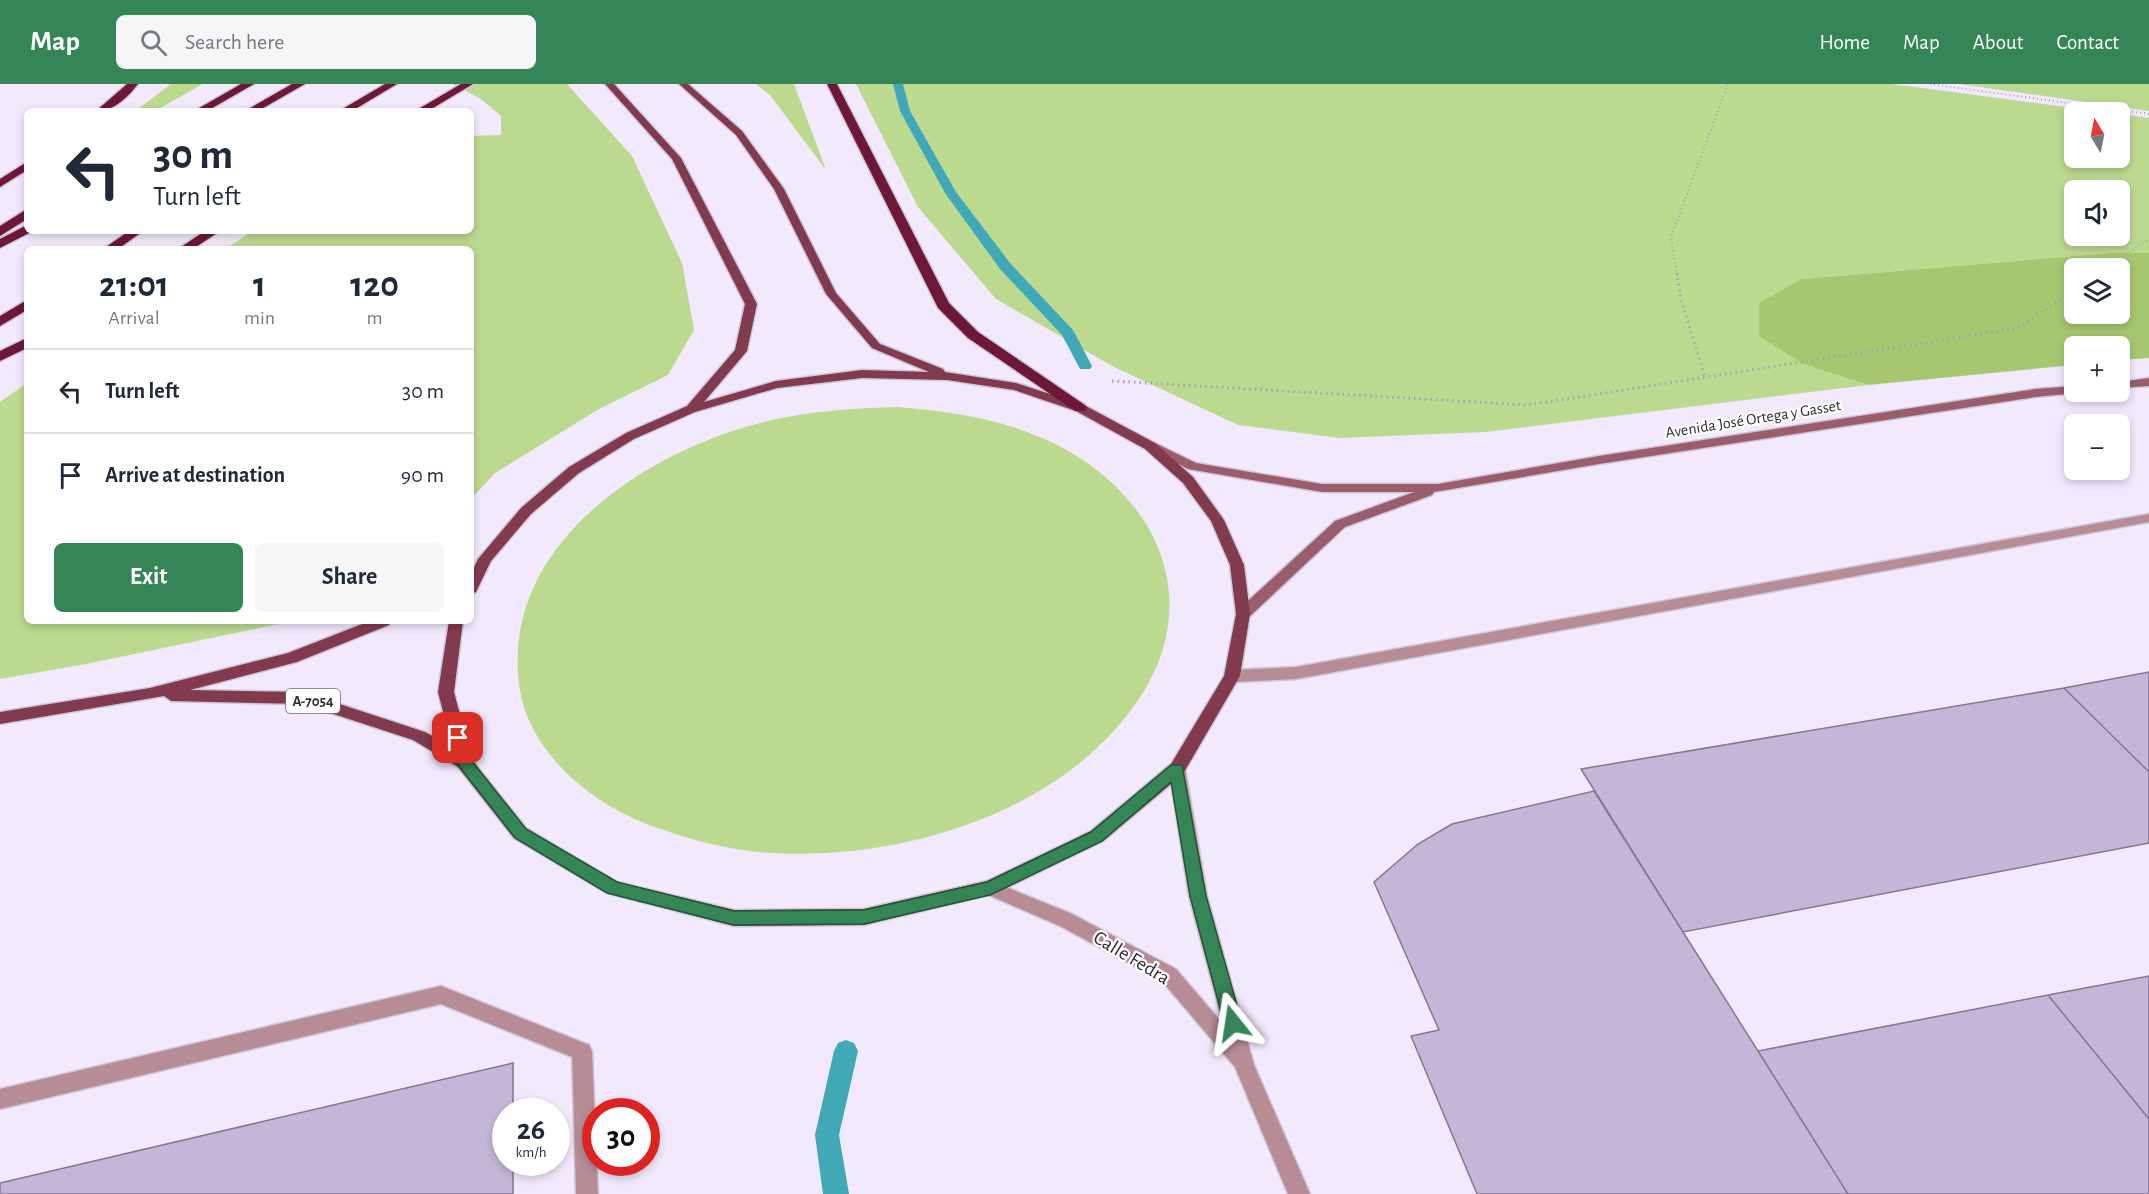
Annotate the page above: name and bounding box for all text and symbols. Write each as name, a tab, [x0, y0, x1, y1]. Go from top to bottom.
search box	[116, 15, 536, 69]
icon: search	[137, 26, 170, 59]
text: Map	[30, 28, 80, 56]
text: Search here	[185, 31, 284, 53]
text: Home	[1819, 32, 1870, 53]
text: Map	[1903, 32, 1940, 53]
text: About	[1973, 32, 2023, 53]
text: Contact	[2056, 32, 2119, 53]
north arrow	[2064, 102, 2130, 168]
map controls	[2064, 102, 2130, 480]
icon: left	[54, 132, 132, 210]
text: 30 m	[153, 134, 233, 176]
button: sound	[2064, 180, 2130, 246]
text: Turn left	[153, 183, 241, 210]
button: layers	[2064, 258, 2130, 324]
text: 21:01	[99, 267, 169, 303]
text: 1	[253, 267, 266, 303]
text: 120	[350, 267, 399, 303]
text: Arrival	[108, 308, 160, 328]
text: min	[244, 308, 275, 328]
text: m	[367, 308, 383, 328]
button: +	[2064, 336, 2130, 402]
icon: left	[54, 375, 87, 408]
text: Turn left	[105, 380, 179, 402]
text: 30 m	[402, 380, 444, 402]
street label: Avenida José Ortega y Gasset	[1664, 397, 1842, 442]
button: −	[2064, 414, 2130, 480]
icon: arrive	[54, 459, 87, 492]
text: Arrive at destination	[105, 464, 285, 486]
text: 90 m	[401, 464, 444, 486]
button: Exit	[54, 543, 243, 612]
button: Share	[255, 543, 444, 612]
road number: A-7054	[286, 689, 340, 713]
pin	[432, 712, 483, 763]
icon: arrive	[441, 721, 474, 754]
street label: Calle Fedra	[1090, 927, 1173, 988]
position arrow	[1201, 991, 1265, 1055]
speed limit sign: 30	[582, 1098, 660, 1176]
text: 26	[517, 1115, 545, 1145]
text: km/h	[516, 1145, 546, 1160]

